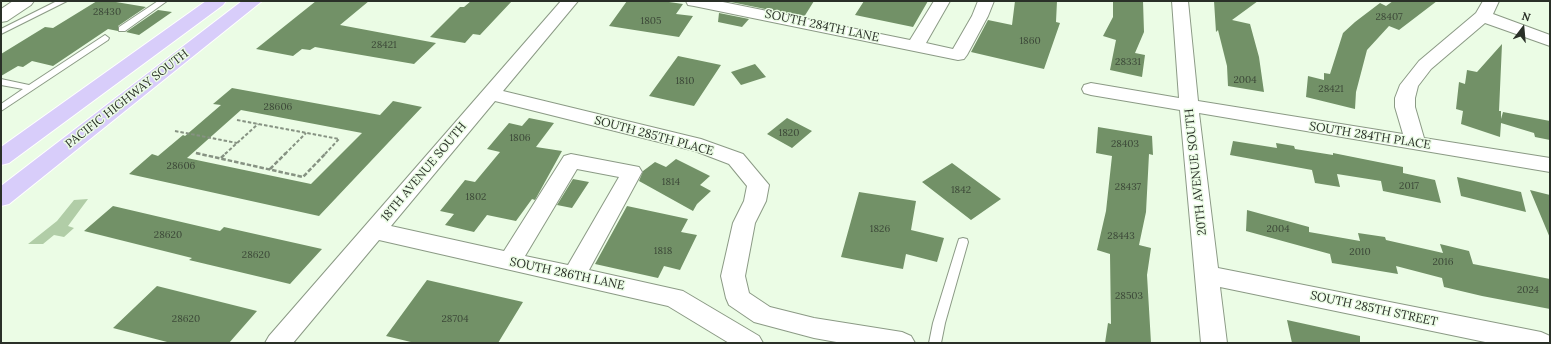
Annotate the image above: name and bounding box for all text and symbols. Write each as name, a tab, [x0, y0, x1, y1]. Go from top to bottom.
house number: 28430	[93, 6, 121, 18]
street label: SOUTH 284TH LANE	[763, 7, 881, 45]
north arrow	[1503, 8, 1543, 48]
text: N	[1520, 9, 1532, 24]
house number: 28407	[1375, 11, 1403, 23]
house number: 1805	[641, 15, 661, 27]
house number: 1860	[1019, 35, 1041, 47]
house number: 28421	[371, 39, 397, 51]
street label: PACIFIC HIGHWAY SOUTH	[63, 46, 191, 152]
house number: 28331	[1115, 56, 1141, 68]
house number: 2004	[1233, 74, 1257, 86]
house number: 1810	[675, 75, 695, 87]
house number: 28421	[1318, 83, 1344, 95]
house number: 28606	[264, 101, 292, 113]
street label: 20TH AVENUE SOUTH	[1182, 108, 1210, 236]
street label: SOUTH 285TH PLACE	[593, 113, 715, 159]
street label: SOUTH 284TH PLACE	[1308, 119, 1432, 153]
street label: 18TH AVENUE SOUTH	[378, 120, 470, 224]
house number: 1820	[779, 127, 799, 139]
house number: 1806	[509, 132, 531, 144]
house number: 28403	[1111, 138, 1139, 150]
house number: 28606	[167, 160, 195, 172]
house number: 1814	[662, 176, 680, 188]
house number: 2017	[1399, 180, 1419, 192]
house number: 28437	[1115, 181, 1141, 193]
house number: 1842	[951, 184, 971, 196]
house number: 1802	[466, 191, 486, 203]
house number: 1826	[870, 223, 890, 235]
house number: 2004	[1266, 223, 1290, 235]
house number: 28620	[154, 229, 182, 241]
house number: 28443	[1107, 230, 1135, 242]
house number: 1818	[654, 245, 672, 257]
house number: 2010	[1349, 246, 1371, 258]
house number: 28620	[242, 249, 270, 261]
street label: SOUTH 286TH LANE	[508, 255, 626, 293]
house number: 2016	[1433, 256, 1453, 268]
house number: 2024	[1517, 284, 1539, 296]
street label: SOUTH 285TH STREET	[1309, 288, 1439, 330]
house number: 28503	[1115, 290, 1143, 302]
house number: 28620	[172, 313, 200, 325]
house number: 28704	[441, 313, 469, 325]

